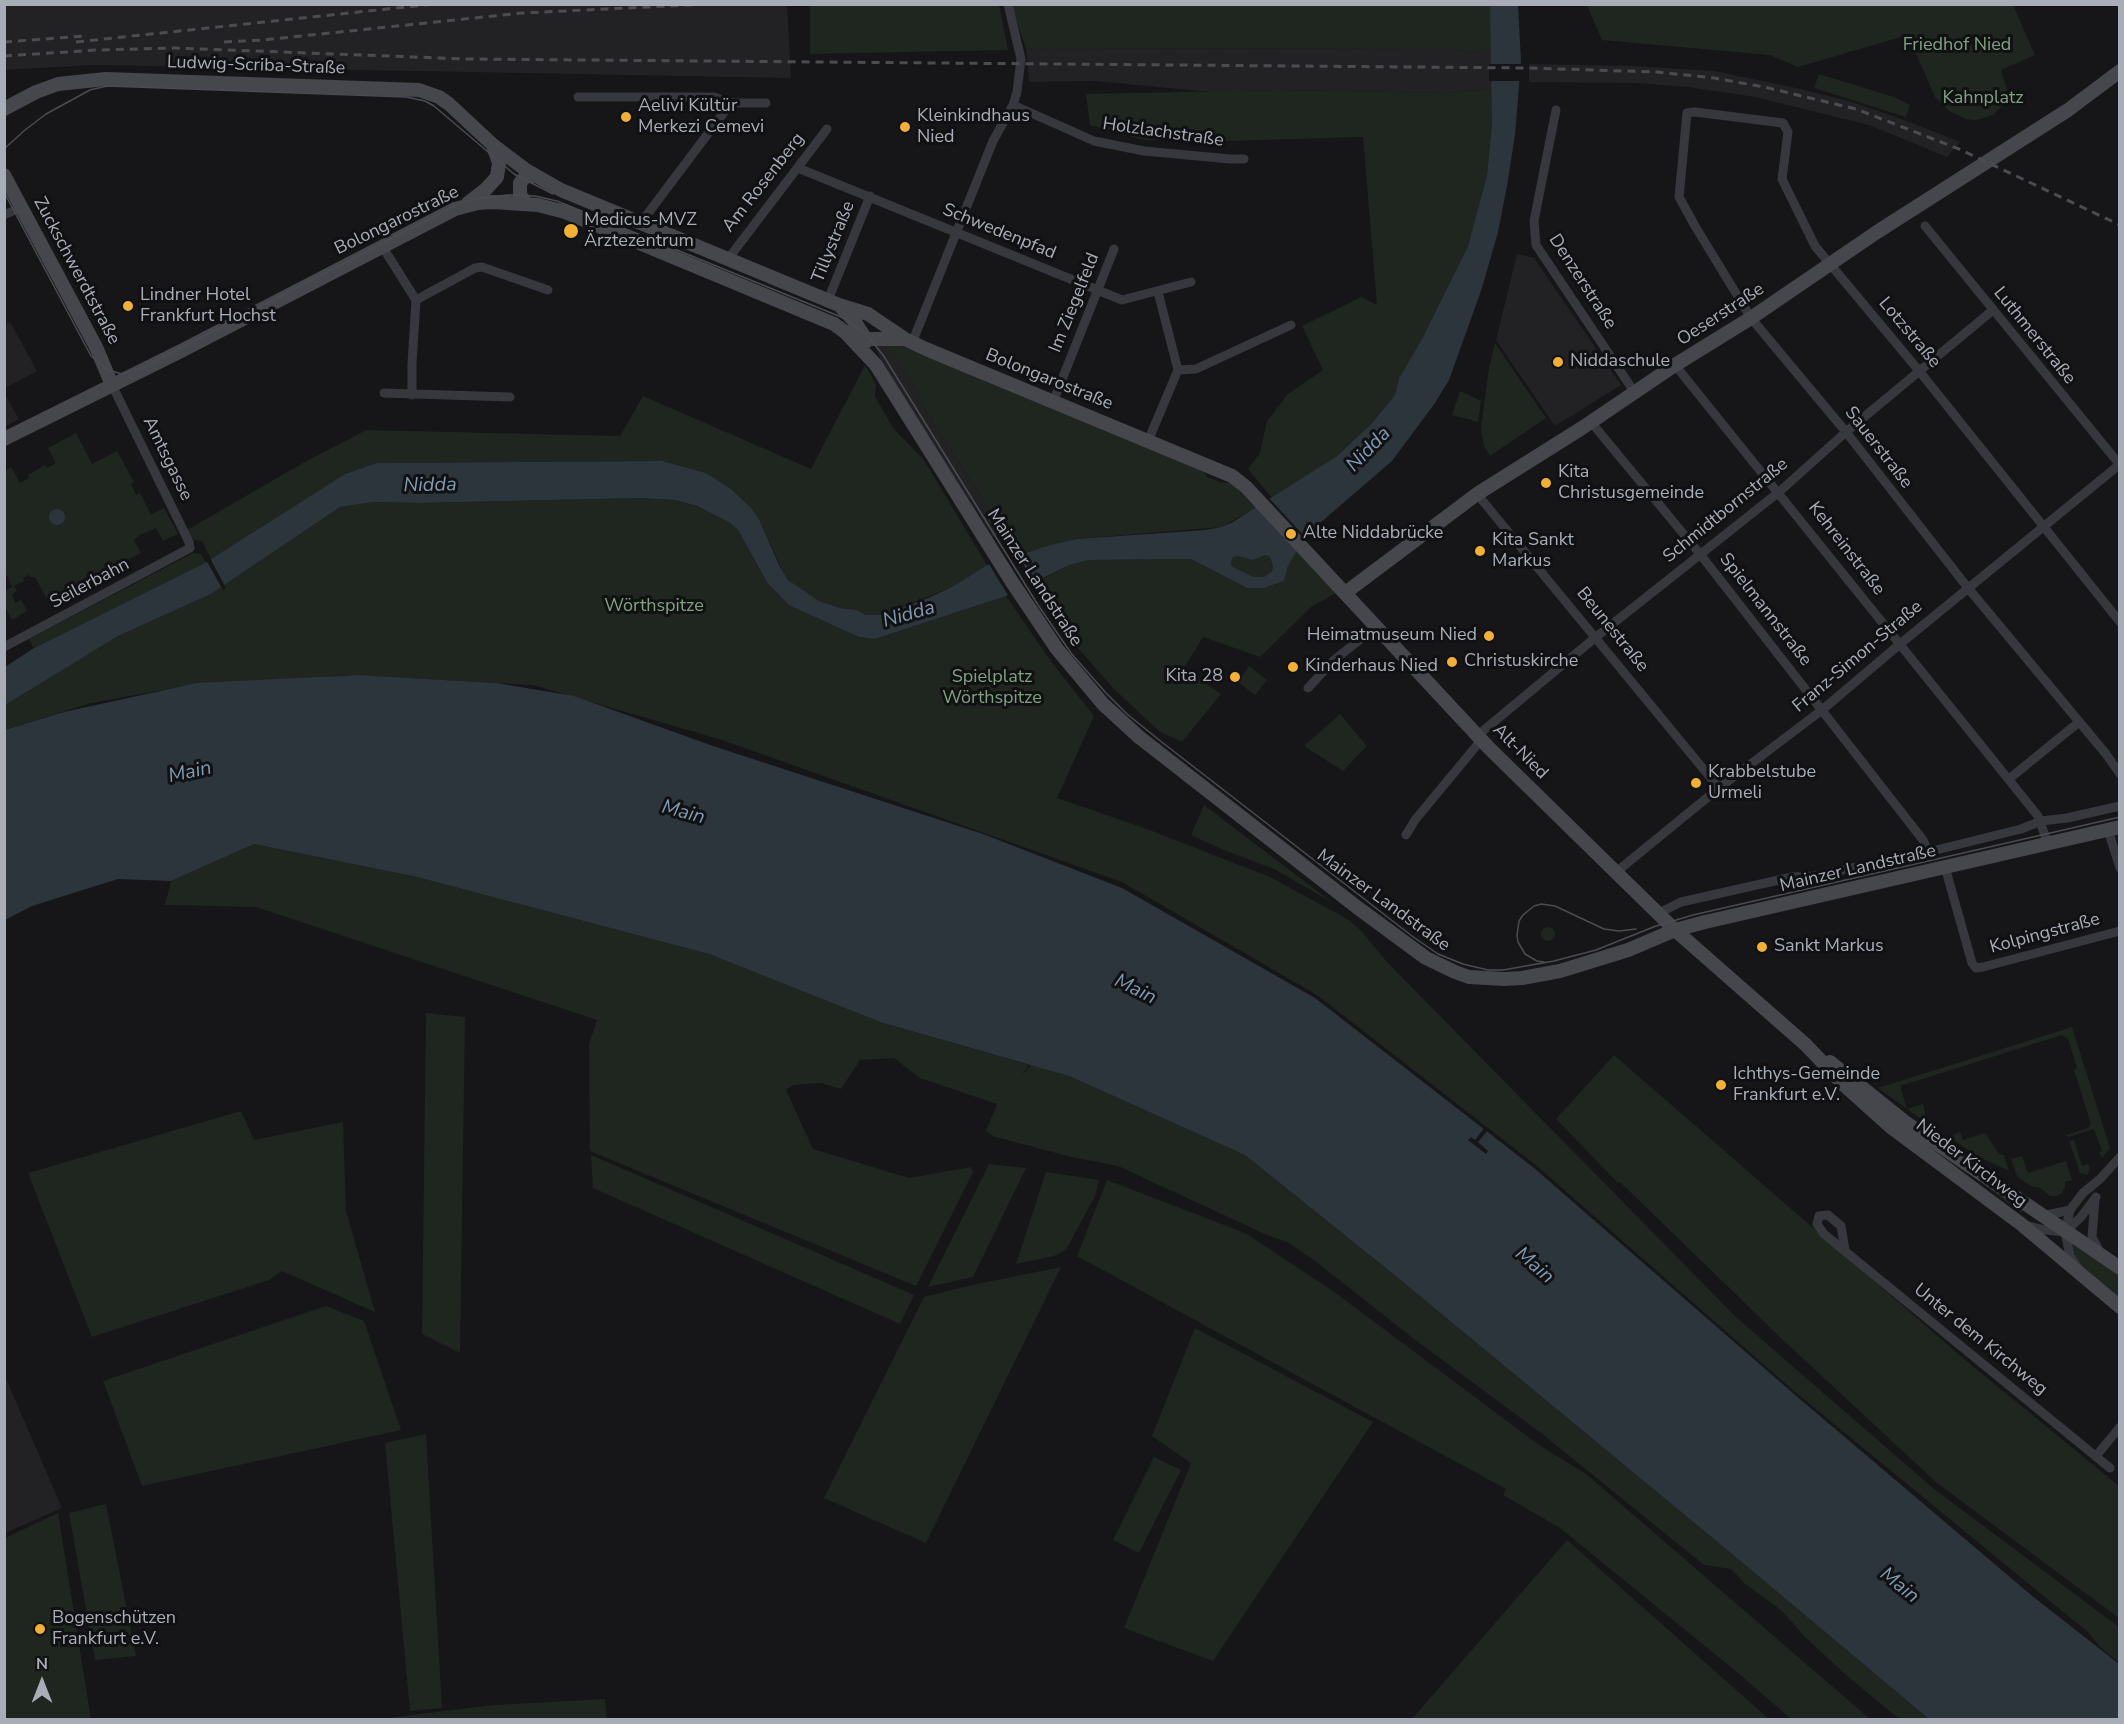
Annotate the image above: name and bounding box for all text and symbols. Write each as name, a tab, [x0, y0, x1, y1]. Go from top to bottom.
park label: Friedhof Nied	[1903, 35, 2011, 57]
street label: Ludwig-Scriba-Straße	[166, 52, 346, 80]
park label: Kahnplatz	[1942, 88, 2024, 110]
place label: Aelivi Kültür Merkezi Cemevi	[638, 96, 764, 138]
place label: Kleinkindhaus Nied	[917, 106, 1030, 148]
marker: Aelivi Kültür Merkezi Cemevi	[619, 110, 633, 124]
street label: Holzlachstraße	[1101, 114, 1225, 152]
marker: Kleinkindhaus Nied	[898, 120, 912, 134]
street label: Am Rosenberg	[718, 129, 810, 237]
street label: Bolongarostraße	[331, 182, 463, 260]
street label: Zuckschwerdtstraße	[28, 194, 124, 348]
street label: Tillystraße	[808, 198, 860, 286]
street label: Schwedenpfad	[939, 199, 1059, 265]
place label: Medicus-MVZ Ärztezentrum	[584, 210, 697, 252]
marker: Medicus-MVZ Ärztezentrum	[562, 222, 580, 240]
street label: Denzerstraße	[1543, 231, 1621, 333]
street label: Im Ziegelfeld	[1045, 250, 1105, 356]
street label: Oeserstraße	[1673, 279, 1769, 351]
street label: Luthmerstraße	[1988, 283, 2080, 389]
place label: Lindner Hotel Frankfurt Hochst	[140, 285, 276, 328]
street label: Lotzstraße	[1873, 293, 1945, 373]
marker: Lindner Hotel Frankfurt Hochst	[121, 299, 135, 313]
street label: Bolongarostraße	[982, 345, 1116, 415]
place label: Niddaschule	[1570, 351, 1670, 373]
marker: Niddaschule	[1551, 355, 1565, 369]
street label: Sauerstraße	[1839, 403, 1917, 493]
street label: Amtsgasse	[137, 414, 197, 504]
water label: Nidda	[1342, 422, 1396, 478]
street label: Schmidtbornstraße	[1659, 454, 1793, 568]
place label: Kita Christusgemeinde	[1558, 462, 1704, 504]
water label: Nidda	[403, 474, 457, 498]
marker: Kita Christusgemeinde	[1539, 476, 1553, 490]
street label: Kehreinstraße	[1803, 498, 1889, 600]
street label: Mainzer Landstraße	[981, 505, 1087, 651]
place label: Alte Niddabrücke	[1303, 523, 1443, 545]
marker: Alte Niddabrücke	[1284, 527, 1298, 541]
place label: Kita Sankt Markus	[1492, 530, 1574, 572]
marker: Kita Sankt Markus	[1473, 544, 1487, 558]
street label: Spielmannstraße	[1714, 549, 1816, 671]
street label: Seilerbahn	[47, 554, 133, 614]
street label: Beunestraße	[1571, 583, 1653, 677]
park label: Wörthspitze	[604, 596, 704, 618]
water label: Nidda	[880, 596, 938, 634]
street label: Franz-Simon-Straße	[1789, 596, 1927, 718]
place label: Heimatmuseum Nied	[1307, 625, 1477, 647]
marker: Heimatmuseum Nied	[1482, 629, 1496, 643]
place label: Christuskirche	[1464, 651, 1578, 673]
marker: Christuskirche	[1445, 655, 1459, 669]
place label: Kinderhaus Nied	[1305, 656, 1438, 678]
marker: Kinderhaus Nied	[1286, 660, 1300, 674]
place label: Kita 28	[1166, 666, 1223, 688]
park label: Spielplatz Wörthspitze	[942, 667, 1042, 710]
marker: Kita 28	[1228, 670, 1242, 684]
street label: Alt-Nied	[1488, 720, 1552, 784]
water label: Main	[166, 757, 214, 789]
place label: Krabbelstube Urmeli	[1708, 762, 1816, 804]
marker: Krabbelstube Urmeli	[1689, 776, 1703, 790]
water label: Main	[659, 796, 707, 830]
street label: Mainzer Landstraße	[1778, 841, 1938, 897]
street label: Mainzer Landstraße	[1312, 845, 1454, 957]
street label: Kolpingstraße	[1988, 909, 2102, 959]
place label: Sankt Markus	[1774, 936, 1884, 958]
marker: Sankt Markus	[1755, 940, 1769, 954]
water label: Main	[1110, 970, 1160, 1010]
place label: Ichthys-Gemeinde Frankfurt e.V.	[1733, 1064, 1880, 1106]
marker: Ichthys-Gemeinde Frankfurt e.V.	[1714, 1078, 1728, 1092]
street label: Nieder Kirchweg	[1911, 1115, 2031, 1213]
water label: Main	[1510, 1243, 1558, 1289]
street label: Unter dem Kirchweg	[1909, 1279, 2051, 1401]
water label: Main	[1874, 1563, 1924, 1609]
place label: Bogenschützen Frankfurt e.V.	[52, 1608, 176, 1650]
marker: Bogenschützen Frankfurt e.V.	[33, 1622, 47, 1636]
north arrow	[12, 1652, 72, 1712]
text: N	[36, 1653, 48, 1675]

